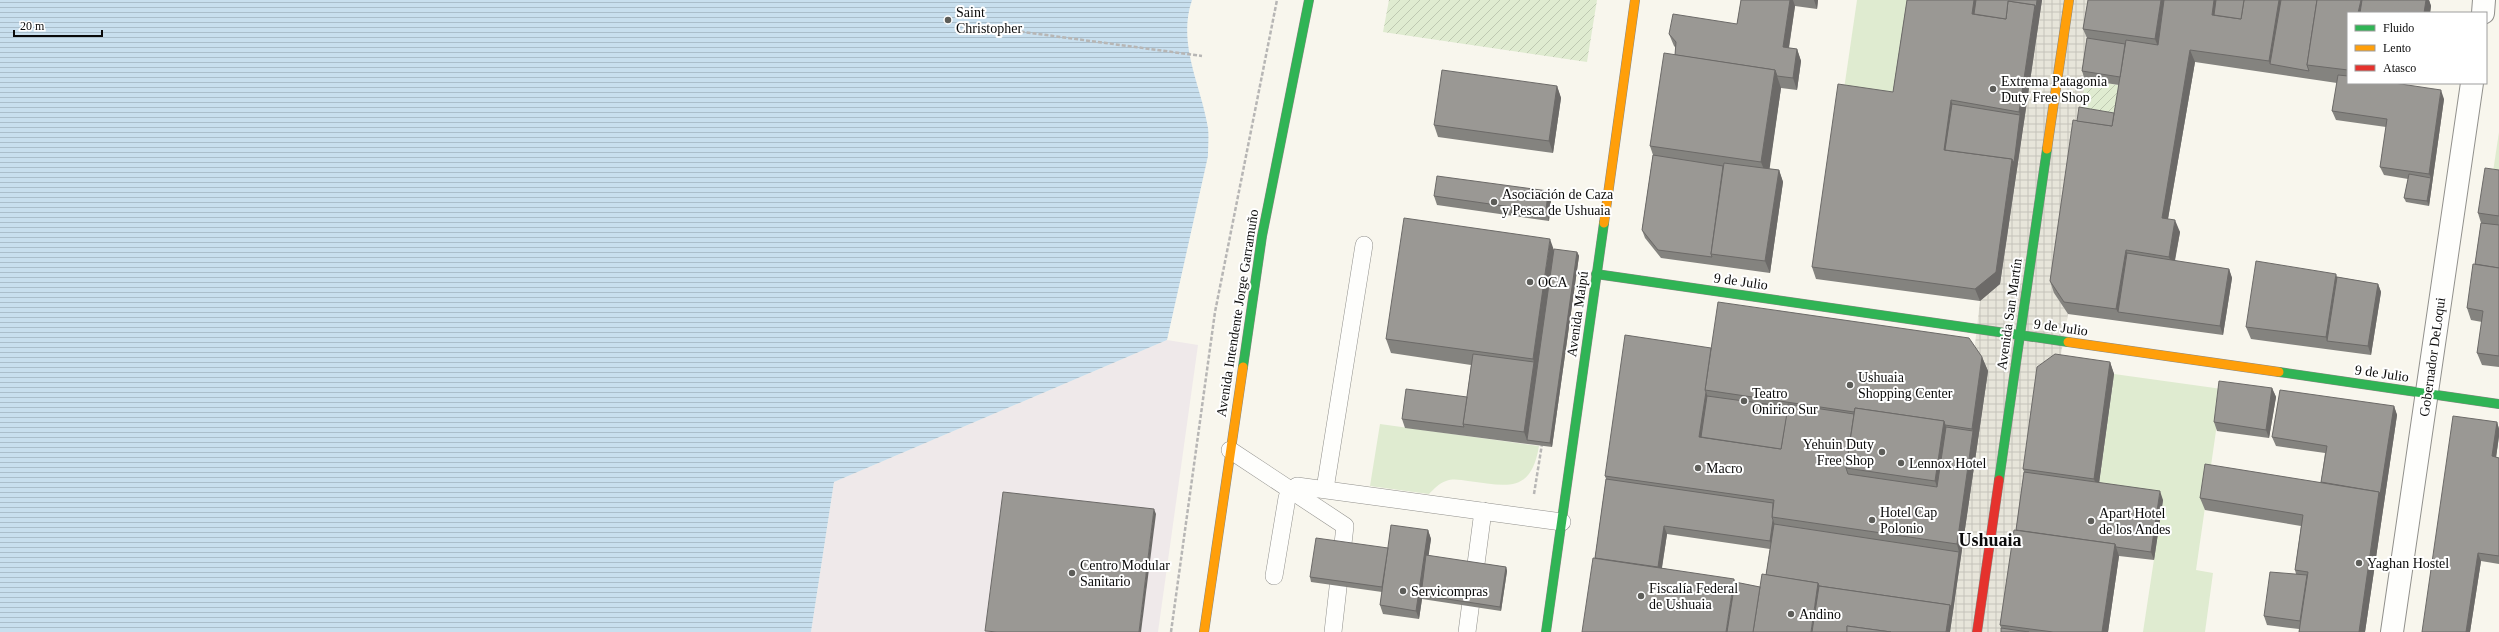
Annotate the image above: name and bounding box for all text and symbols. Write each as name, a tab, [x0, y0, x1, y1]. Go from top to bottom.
place label: Saint Christopher	[956, 5, 1022, 36]
scale bar	[14, 12, 102, 38]
legend	[2347, 12, 2487, 84]
marker: Saint Christopher	[943, 15, 953, 25]
text: 20 m	[20, 19, 45, 33]
text: Fluido	[2383, 21, 2414, 35]
text: Lento	[2383, 41, 2411, 55]
text: Atasco	[2383, 61, 2416, 75]
place label: Extrema Patagonia Duty Free Shop	[2001, 74, 2108, 105]
marker: Extrema Patagonia Duty Free Shop	[1988, 84, 1998, 94]
place label: Asociación de Caza y Pesca de Ushuaia	[1502, 187, 1614, 218]
marker: Asociación de Caza y Pesca de Ushuaia	[1489, 197, 1499, 207]
street label: Avenida Intendente Jorge Garramuño	[1214, 208, 1261, 418]
street label: Avenida San Martín	[1994, 257, 2025, 371]
street label: Avenida Maipú	[1564, 270, 1591, 358]
street label: 9 de Julio	[1713, 270, 1769, 293]
place label: OCA	[1538, 275, 1568, 290]
marker: OCA	[1525, 277, 1535, 287]
street label: Gobernador DeLoqui	[2417, 296, 2448, 418]
street label: 9 de Julio	[2033, 316, 2089, 339]
street label: 9 de Julio	[2354, 362, 2410, 385]
place label: Ushuaia Shopping Center	[1858, 370, 1953, 401]
marker: Ushuaia Shopping Center	[1845, 380, 1855, 390]
place label: Teatro Onirico Sur	[1752, 386, 1818, 417]
marker: Teatro Onirico Sur	[1739, 396, 1749, 406]
place label: Yehuin Duty Free Shop	[1803, 437, 1874, 468]
marker: Yehuin Duty Free Shop	[1877, 447, 1887, 457]
place label: Lennox Hotel	[1909, 456, 1986, 471]
marker: Lennox Hotel	[1896, 458, 1906, 468]
place label: Macro	[1706, 461, 1743, 476]
marker: Macro	[1693, 463, 1703, 473]
place label: Hotel Cap Polonio	[1880, 505, 1937, 536]
place label: Apart Hotel de los Andes	[2099, 506, 2171, 537]
marker: Hotel Cap Polonio	[1867, 515, 1877, 525]
marker: Apart Hotel de los Andes	[2086, 516, 2096, 526]
district label: Ushuaia	[1958, 530, 2022, 550]
place label: Yaghan Hostel	[2367, 556, 2449, 571]
place label: Centro Modular Sanitario	[1080, 558, 1170, 589]
marker: Yaghan Hostel	[2354, 558, 2364, 568]
marker: Centro Modular Sanitario	[1067, 568, 1077, 578]
place label: Fiscalía Federal de Ushuaia	[1649, 581, 1738, 612]
place label: Servicompras	[1411, 584, 1488, 599]
marker: Servicompras	[1398, 586, 1408, 596]
marker: Fiscalía Federal de Ushuaia	[1636, 591, 1646, 601]
place label: Andino	[1799, 607, 1841, 622]
marker: Andino	[1786, 609, 1796, 619]

